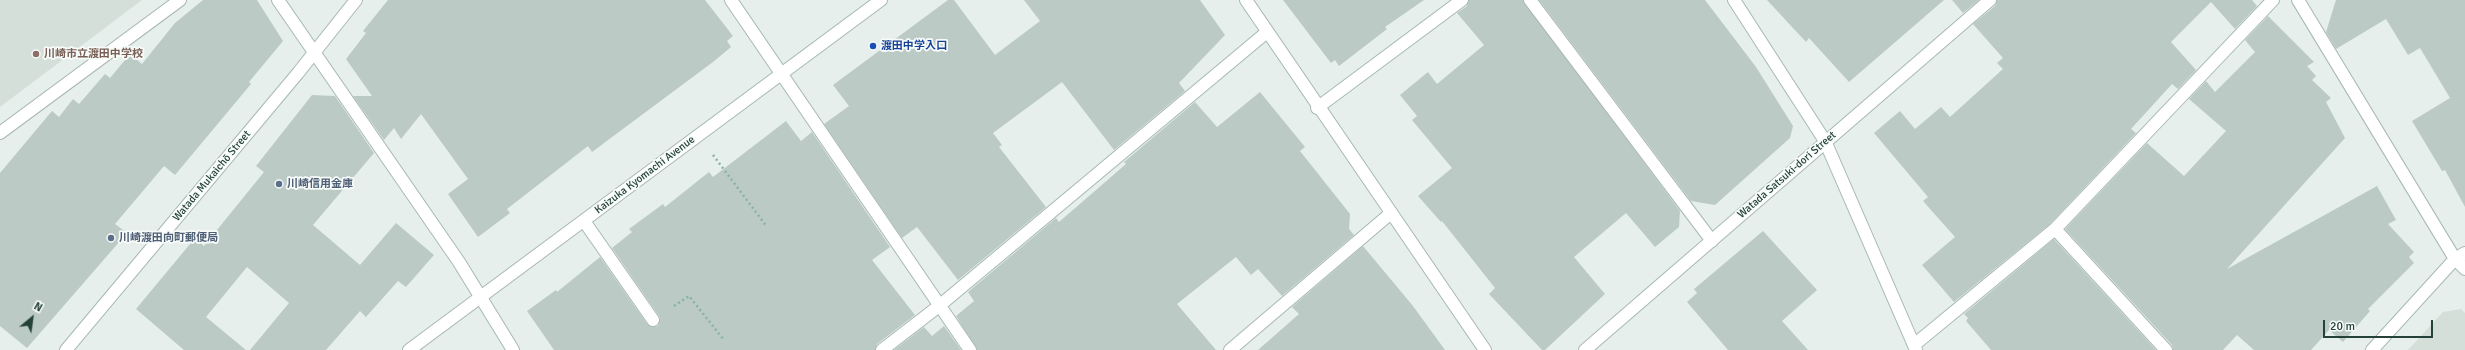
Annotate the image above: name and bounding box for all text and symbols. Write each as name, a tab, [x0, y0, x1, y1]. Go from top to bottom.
place label: 渡田中学入口	[881, 39, 947, 53]
marker: 渡田中学入口	[868, 41, 878, 51]
place label: 川崎市立渡田中学校	[44, 47, 143, 61]
marker: 川崎市立渡田中学校	[31, 49, 41, 59]
street label: Watada Mukaichō Street	[170, 128, 254, 224]
street label: Watada Satsuki-dori Street	[1735, 129, 1839, 221]
street label: Kaizuka Kyomachi Avenue	[592, 133, 698, 217]
place label: 川崎信用金庫	[287, 177, 353, 191]
marker: 川崎信用金庫	[274, 179, 284, 189]
place label: 川崎渡田向町郵便局	[119, 231, 218, 245]
marker: 川崎渡田向町郵便局	[106, 233, 116, 243]
north arrow	[12, 298, 52, 338]
text: N	[32, 300, 45, 315]
scale bar	[2325, 312, 2435, 338]
text: 20 m	[2330, 319, 2355, 334]

